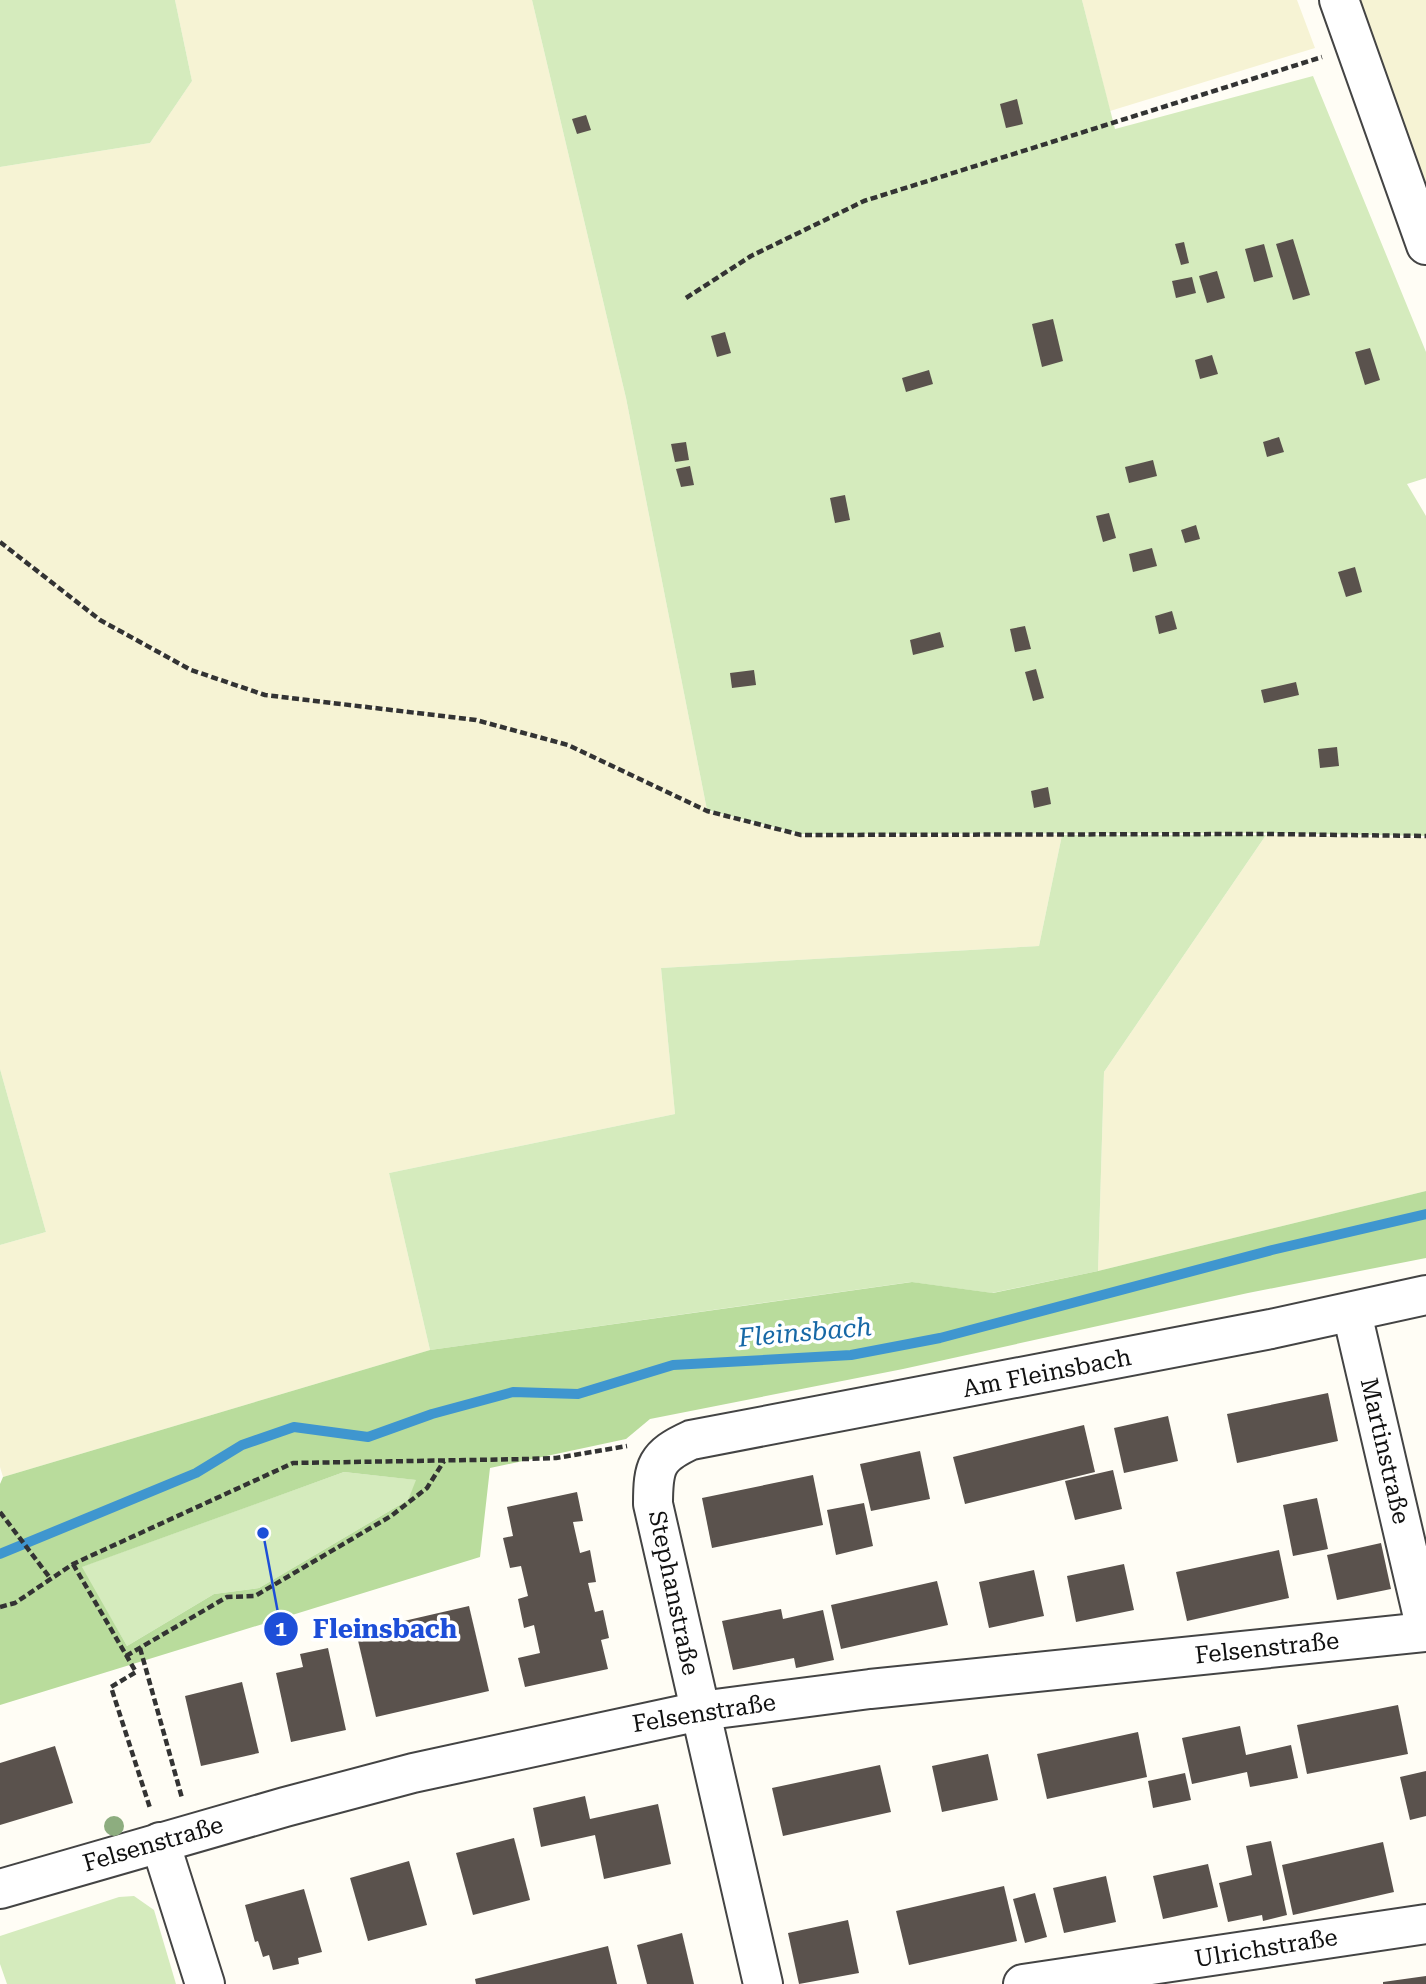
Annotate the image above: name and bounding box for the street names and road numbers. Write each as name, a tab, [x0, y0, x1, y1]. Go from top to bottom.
street label: Am Fleinsbach	[960, 1343, 1134, 1403]
street label: Martinstraße	[1355, 1375, 1415, 1527]
street label: Stephanstraße	[643, 1508, 705, 1678]
street label: Felsenstraße	[1194, 1627, 1340, 1669]
street label: Felsenstraße	[630, 1688, 778, 1738]
street label: Felsenstraße	[80, 1811, 226, 1877]
street label: Ulrichstraße	[1193, 1923, 1339, 1973]

